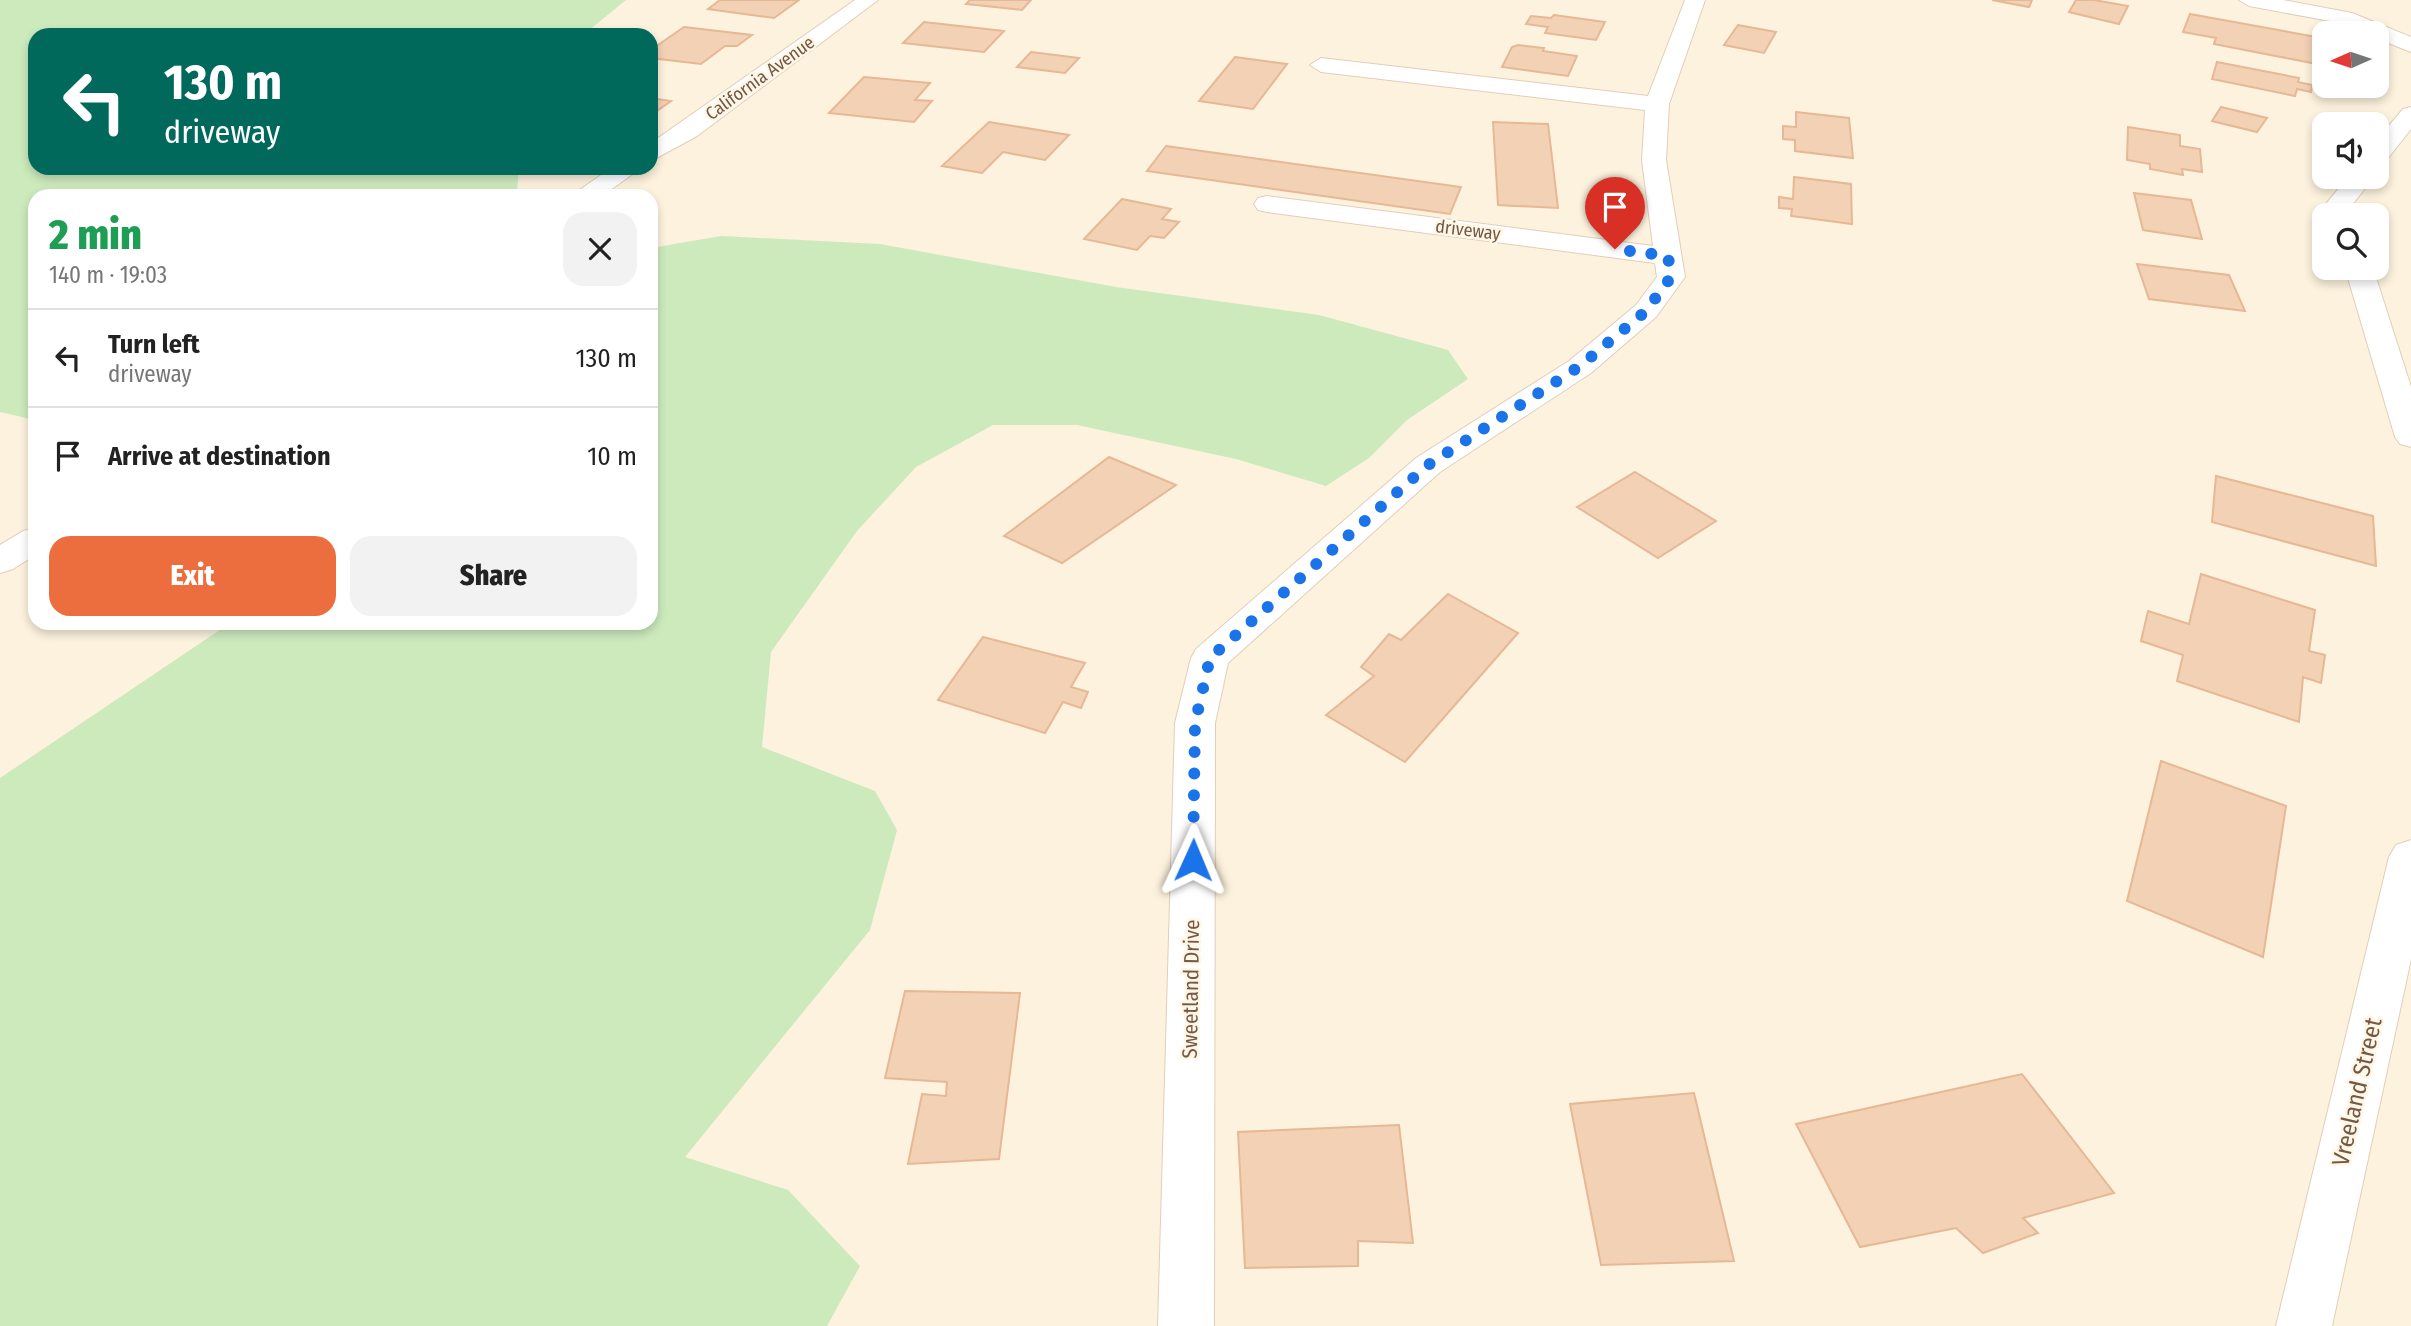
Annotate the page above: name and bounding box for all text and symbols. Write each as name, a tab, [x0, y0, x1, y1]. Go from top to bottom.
north arrow	[2312, 21, 2389, 98]
map controls	[2312, 21, 2389, 280]
street label: California Avenue	[701, 31, 819, 125]
text: 130 m	[164, 53, 282, 112]
icon: left	[49, 56, 140, 147]
button: sound	[2312, 112, 2389, 189]
text: driveway	[164, 113, 280, 151]
pin	[1585, 177, 1645, 249]
icon: arrive	[1596, 188, 1634, 226]
button: search	[2312, 203, 2389, 280]
text: 2 min	[49, 210, 142, 260]
button: close	[563, 212, 637, 286]
street label: driveway	[1434, 215, 1502, 245]
text: 140 m · 19:03	[49, 261, 167, 289]
text: Turn left	[108, 329, 200, 360]
icon: left	[49, 339, 87, 377]
text: 130 m	[575, 343, 637, 374]
text: driveway	[108, 360, 192, 388]
icon: arrive	[49, 437, 87, 475]
text: Arrive at destination	[108, 441, 331, 472]
text: 10 m	[587, 441, 637, 472]
button: Exit	[49, 536, 336, 616]
button: Share	[350, 536, 637, 616]
position arrow	[1156, 823, 1230, 897]
street label: Sweetland Drive	[1177, 919, 1205, 1059]
street label: Vreeland Street	[2326, 1015, 2388, 1169]

